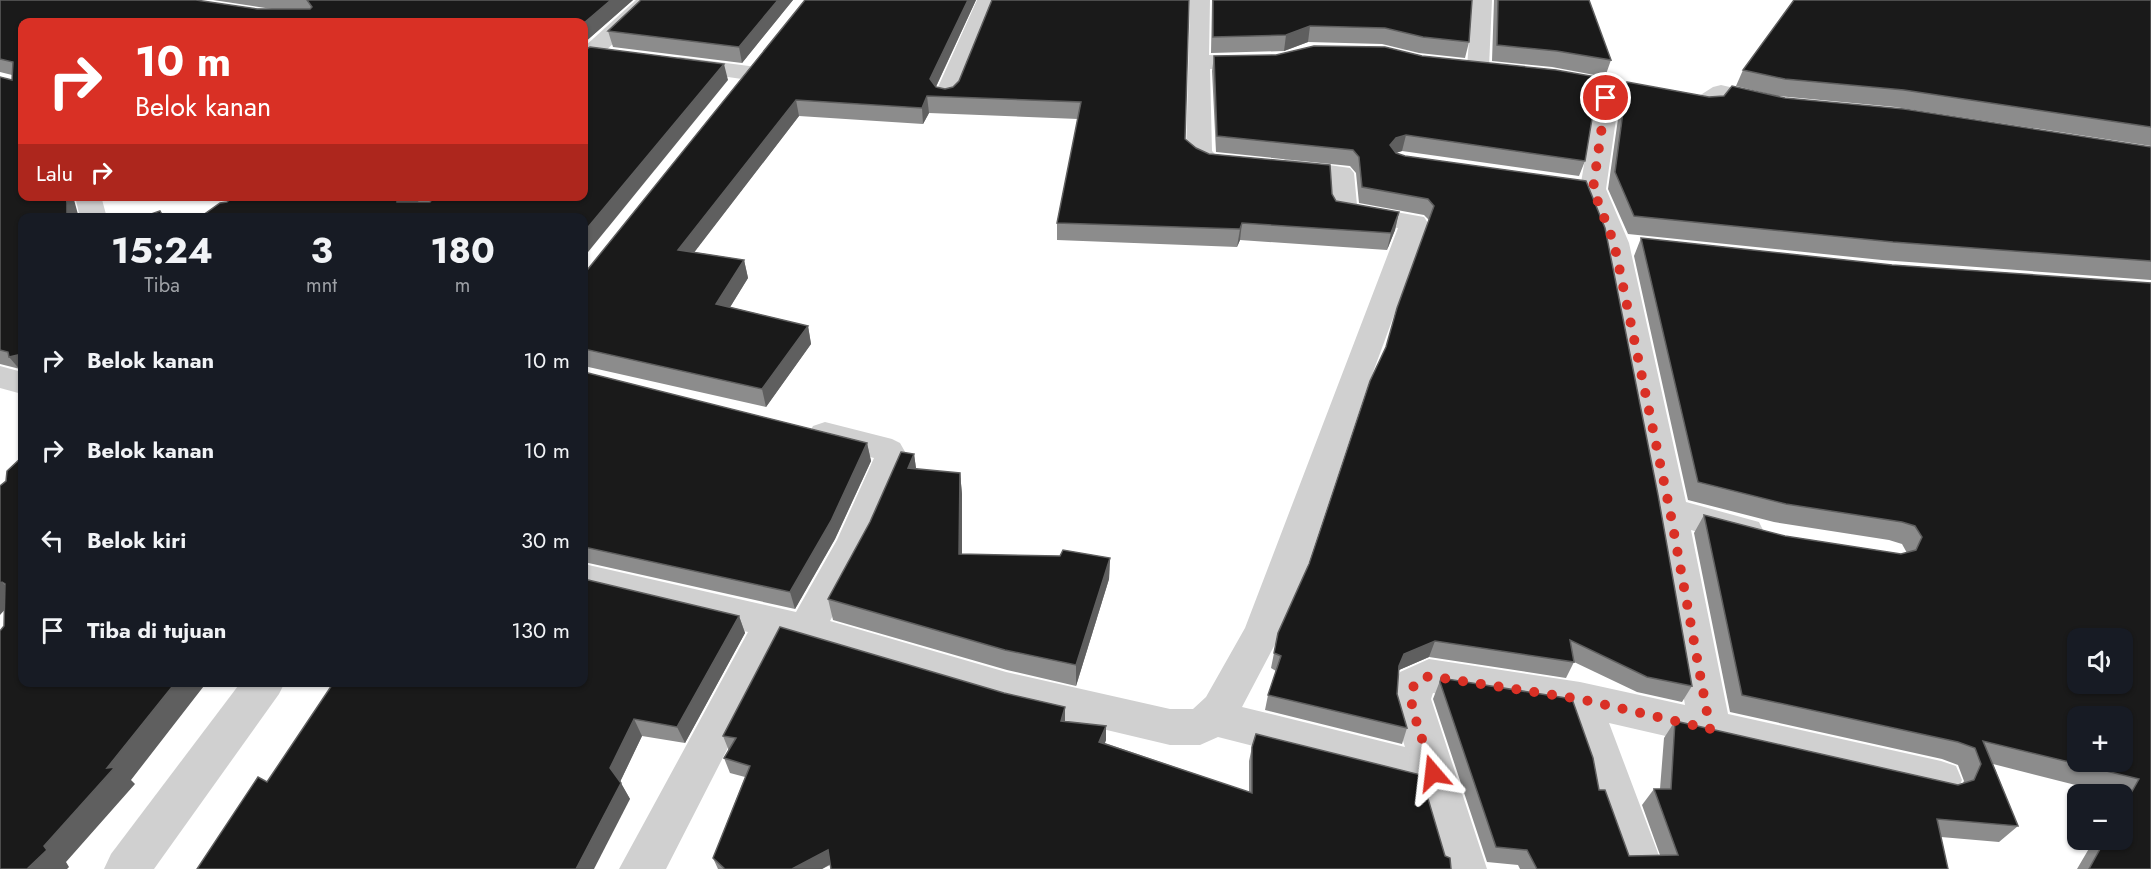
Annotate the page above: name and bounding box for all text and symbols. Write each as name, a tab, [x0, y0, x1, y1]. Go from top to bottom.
text: 10 m	[135, 31, 231, 92]
icon: right	[36, 42, 114, 120]
pin	[1580, 72, 1631, 123]
icon: arrive	[1589, 81, 1622, 114]
text: Belok kanan	[135, 87, 271, 126]
icon: right	[85, 156, 118, 189]
text: Lalu	[36, 157, 73, 189]
text: 15:24	[111, 224, 213, 276]
text: 3	[310, 224, 333, 276]
text: 180	[430, 224, 495, 276]
text: Tiba	[144, 271, 180, 300]
text: mnt	[306, 271, 337, 300]
text: m	[455, 271, 470, 300]
icon: right	[36, 344, 69, 377]
text: Belok kanan	[87, 344, 214, 376]
text: 10 m	[523, 344, 570, 376]
icon: right	[36, 434, 69, 467]
text: Belok kanan	[87, 434, 214, 466]
text: 10 m	[523, 434, 570, 466]
icon: left	[36, 524, 69, 557]
text: Belok kiri	[87, 524, 186, 556]
text: 30 m	[521, 524, 570, 556]
icon: arrive	[36, 614, 69, 647]
text: Tiba di tujuan	[87, 614, 226, 646]
text: 130 m	[511, 614, 570, 646]
map controls	[2067, 628, 2133, 850]
button: sound	[2067, 628, 2133, 694]
button: +	[2067, 706, 2133, 772]
position arrow	[1401, 741, 1465, 805]
button: −	[2067, 784, 2133, 850]

